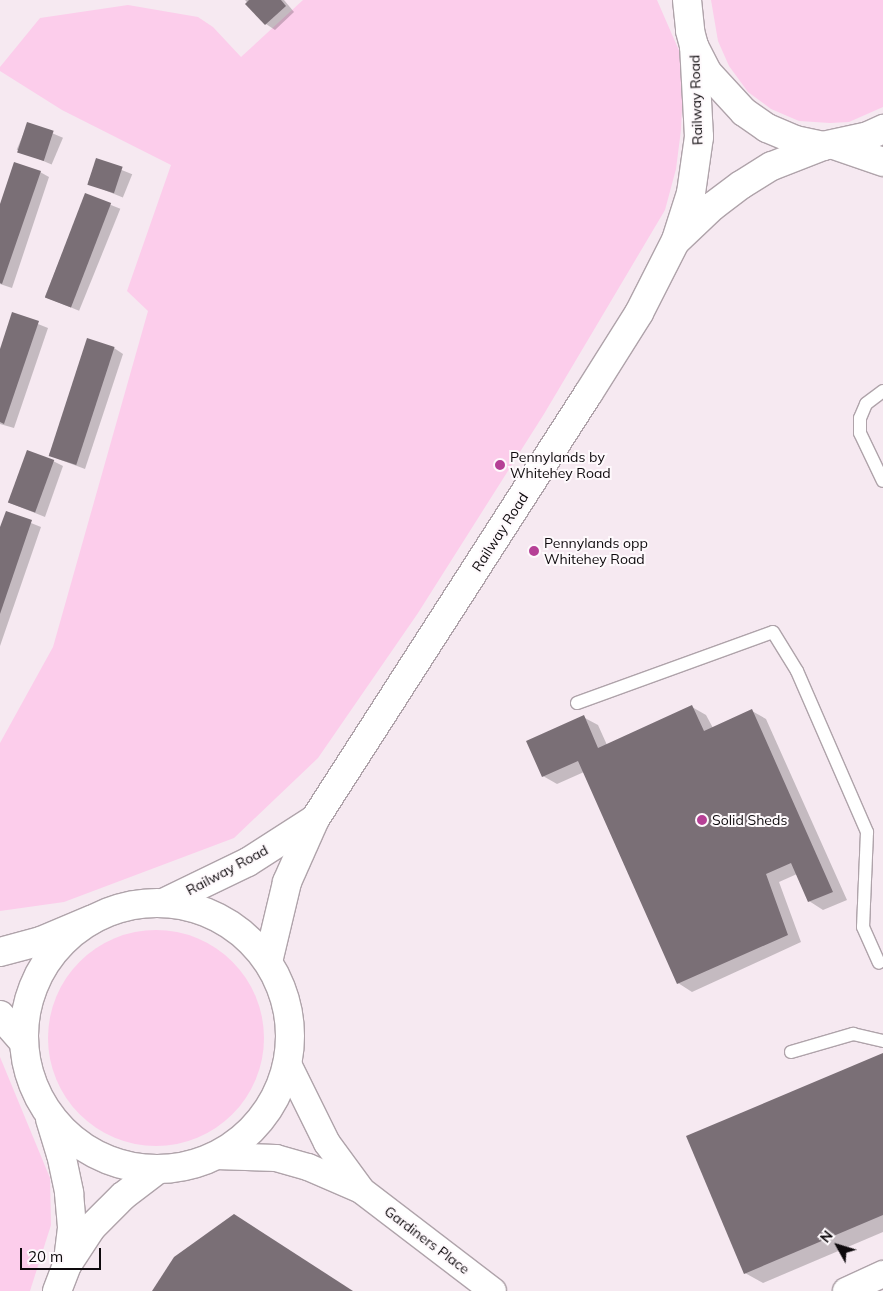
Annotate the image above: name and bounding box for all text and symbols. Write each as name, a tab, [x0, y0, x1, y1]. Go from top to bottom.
street label: Railway Road	[686, 54, 706, 146]
place label: Pennylands by Whitehey Road	[510, 449, 611, 482]
marker: Pennylands by Whitehey Road	[494, 459, 506, 471]
street label: Railway Road	[468, 489, 532, 575]
place label: Pennylands opp Whitehey Road	[544, 535, 648, 568]
marker: Pennylands opp Whitehey Road	[528, 545, 540, 557]
place label: Solid Sheds	[712, 812, 787, 828]
marker: Solid Sheds	[696, 814, 708, 826]
street label: Railway Road	[183, 841, 271, 899]
street label: Gardiners Place	[381, 1203, 473, 1277]
north arrow	[813, 1221, 863, 1271]
text: N	[816, 1227, 837, 1246]
scale bar	[22, 1238, 104, 1270]
text: 20 m	[28, 1247, 63, 1266]

